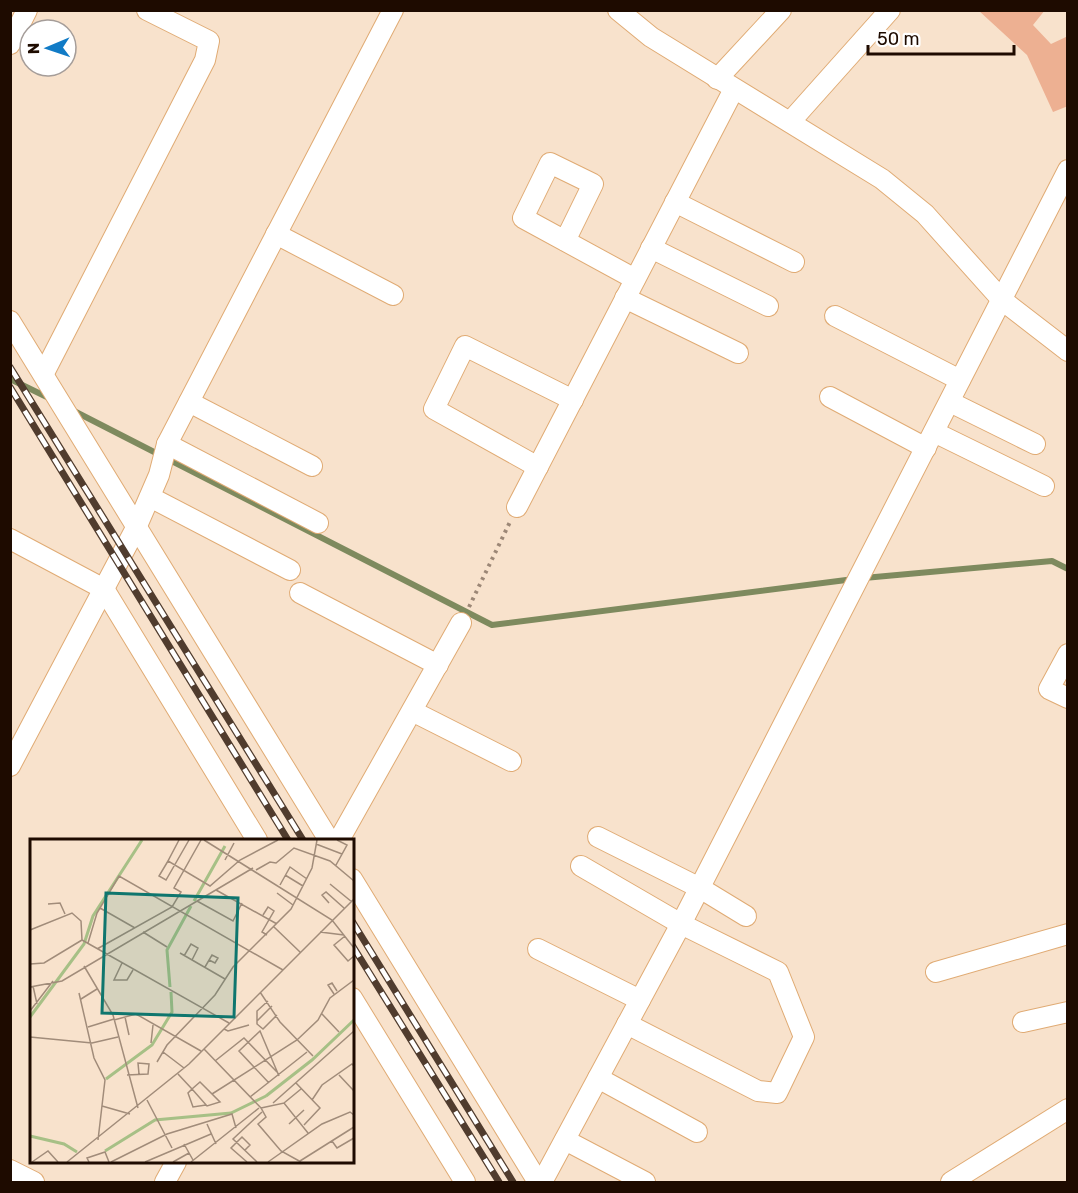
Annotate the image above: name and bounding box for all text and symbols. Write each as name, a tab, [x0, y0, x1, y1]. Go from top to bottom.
north arrow	[18, 18, 78, 78]
scale bar	[868, 18, 1014, 56]
text: 50 m	[877, 28, 920, 50]
text: N	[24, 42, 43, 55]
inset map	[30, 839, 354, 1163]

